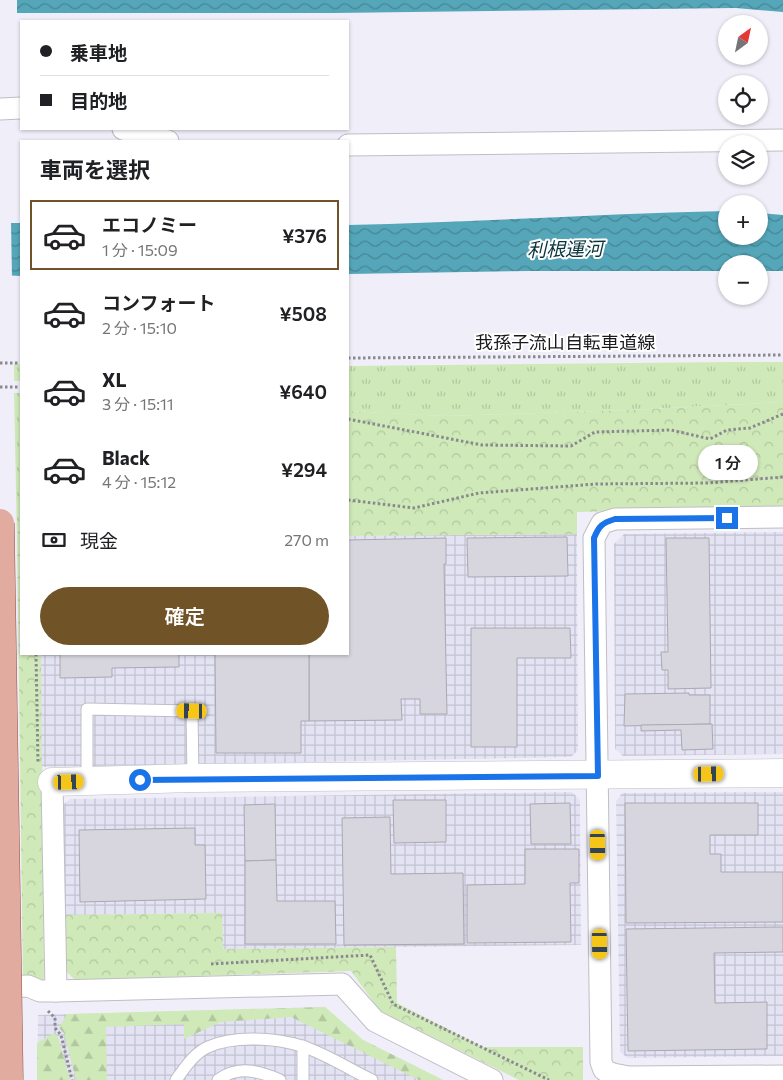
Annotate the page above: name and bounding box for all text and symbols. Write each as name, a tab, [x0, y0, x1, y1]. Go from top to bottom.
north arrow	[718, 15, 768, 65]
map controls	[718, 15, 768, 305]
text: 乗車地	[70, 41, 127, 64]
button: locate	[718, 75, 768, 125]
text: 目的地	[70, 89, 127, 112]
button: layers	[718, 135, 768, 185]
text: 車両を選択	[40, 156, 150, 183]
button: +	[718, 195, 768, 245]
icon: car	[42, 213, 87, 258]
text: エコノミー	[102, 213, 197, 236]
text: ¥376	[282, 224, 327, 247]
water label: 利根運河	[527, 236, 607, 261]
text: 1 分 · 15:09	[102, 240, 178, 259]
button: −	[718, 255, 768, 305]
icon: car	[42, 291, 87, 336]
text: コンフォート	[102, 291, 215, 314]
text: ¥508	[280, 302, 327, 325]
text: 2 分 · 15:10	[102, 318, 177, 337]
street label: 我孫子流山自転車道線	[475, 331, 655, 353]
text: XL	[102, 368, 127, 391]
icon: car	[42, 369, 87, 414]
text: ¥640	[279, 380, 327, 403]
text: 3 分 · 15:11	[102, 394, 174, 413]
text: Black	[102, 446, 150, 469]
callout: 1 分	[697, 446, 757, 480]
icon: car	[42, 447, 87, 492]
text: 1 分	[715, 453, 741, 472]
text: ¥294	[281, 458, 327, 481]
text: 4 分 · 15:12	[102, 472, 176, 491]
route end	[716, 507, 738, 529]
icon: cash	[40, 526, 68, 554]
text: 現金	[80, 529, 118, 552]
text: 270 m	[284, 530, 329, 549]
button: 確定	[40, 587, 329, 645]
car	[176, 703, 207, 719]
car	[693, 766, 724, 782]
route start	[129, 769, 151, 791]
car	[53, 774, 84, 790]
car	[590, 830, 605, 860]
car	[592, 929, 607, 959]

